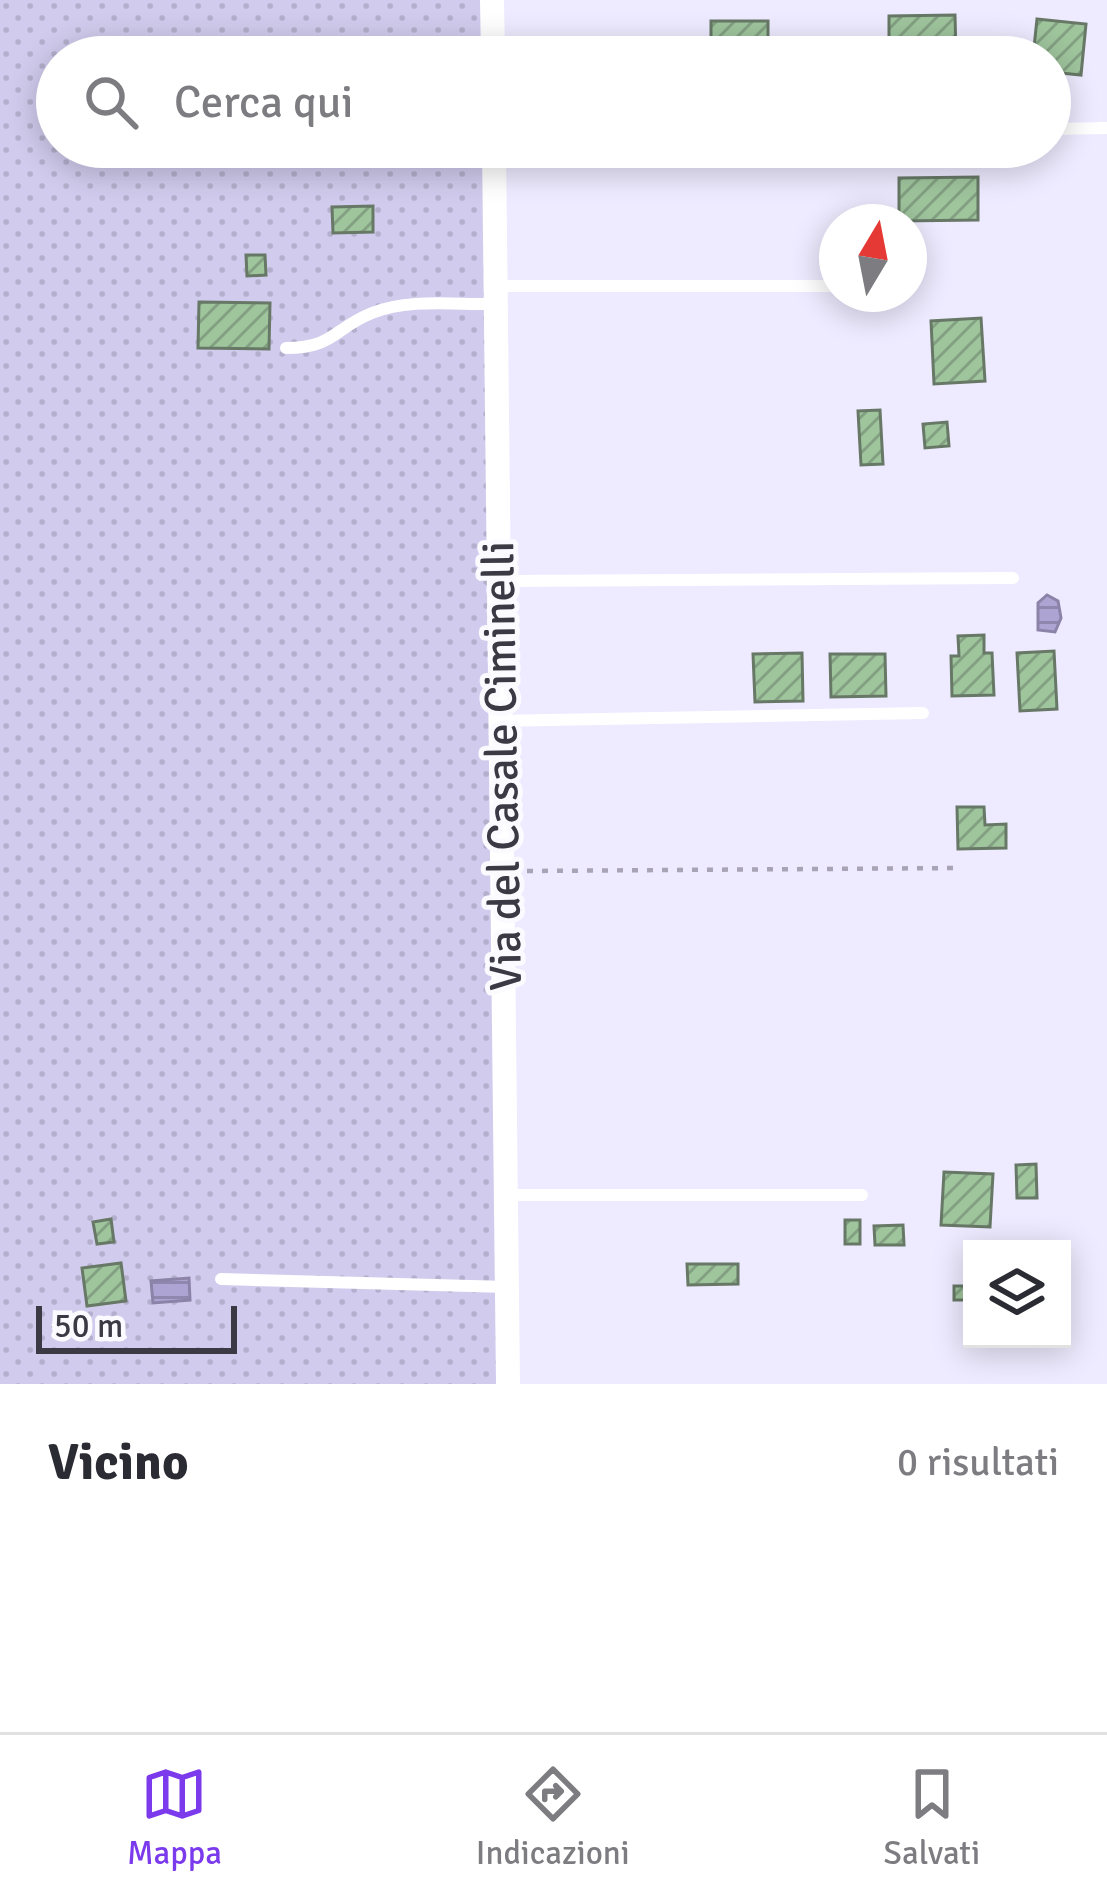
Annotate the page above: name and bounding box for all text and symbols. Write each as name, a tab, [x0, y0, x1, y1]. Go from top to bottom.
search box	[36, 36, 1071, 168]
icon: search	[78, 69, 144, 135]
text: Cerca qui	[174, 75, 353, 130]
north arrow	[819, 204, 927, 312]
street label: Via del Casale Ciminelli	[471, 541, 534, 991]
map controls	[963, 1240, 1071, 1348]
button: layers	[963, 1240, 1071, 1348]
scale bar	[36, 1300, 237, 1353]
text: 50 m	[54, 1306, 123, 1347]
text: Vicino	[48, 1431, 189, 1494]
text: 0 risultati	[897, 1438, 1059, 1486]
tab: Mappa	[127, 1761, 222, 1874]
tab: Indicazioni	[476, 1761, 630, 1874]
tab: Salvati	[884, 1761, 980, 1874]

